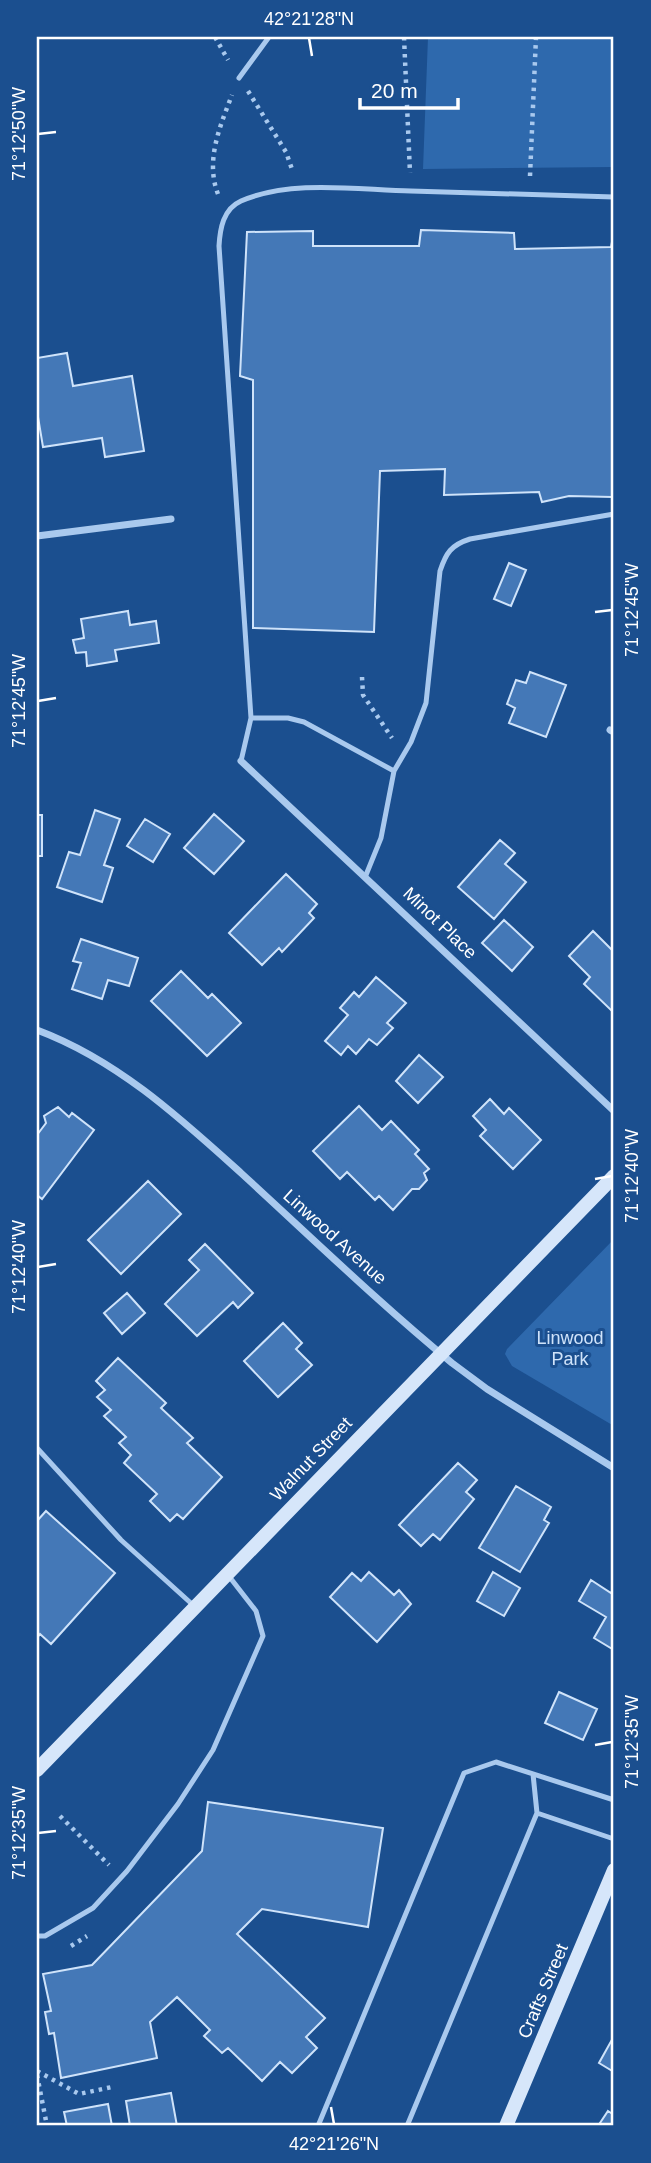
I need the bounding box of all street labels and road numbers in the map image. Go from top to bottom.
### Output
street label: Minot Place [399,883,481,963]
street label: Linwood Avenue [279,1185,391,1289]
street label: Walnut Street [266,1413,356,1505]
street label: Crafts Street [514,1941,572,2041]

